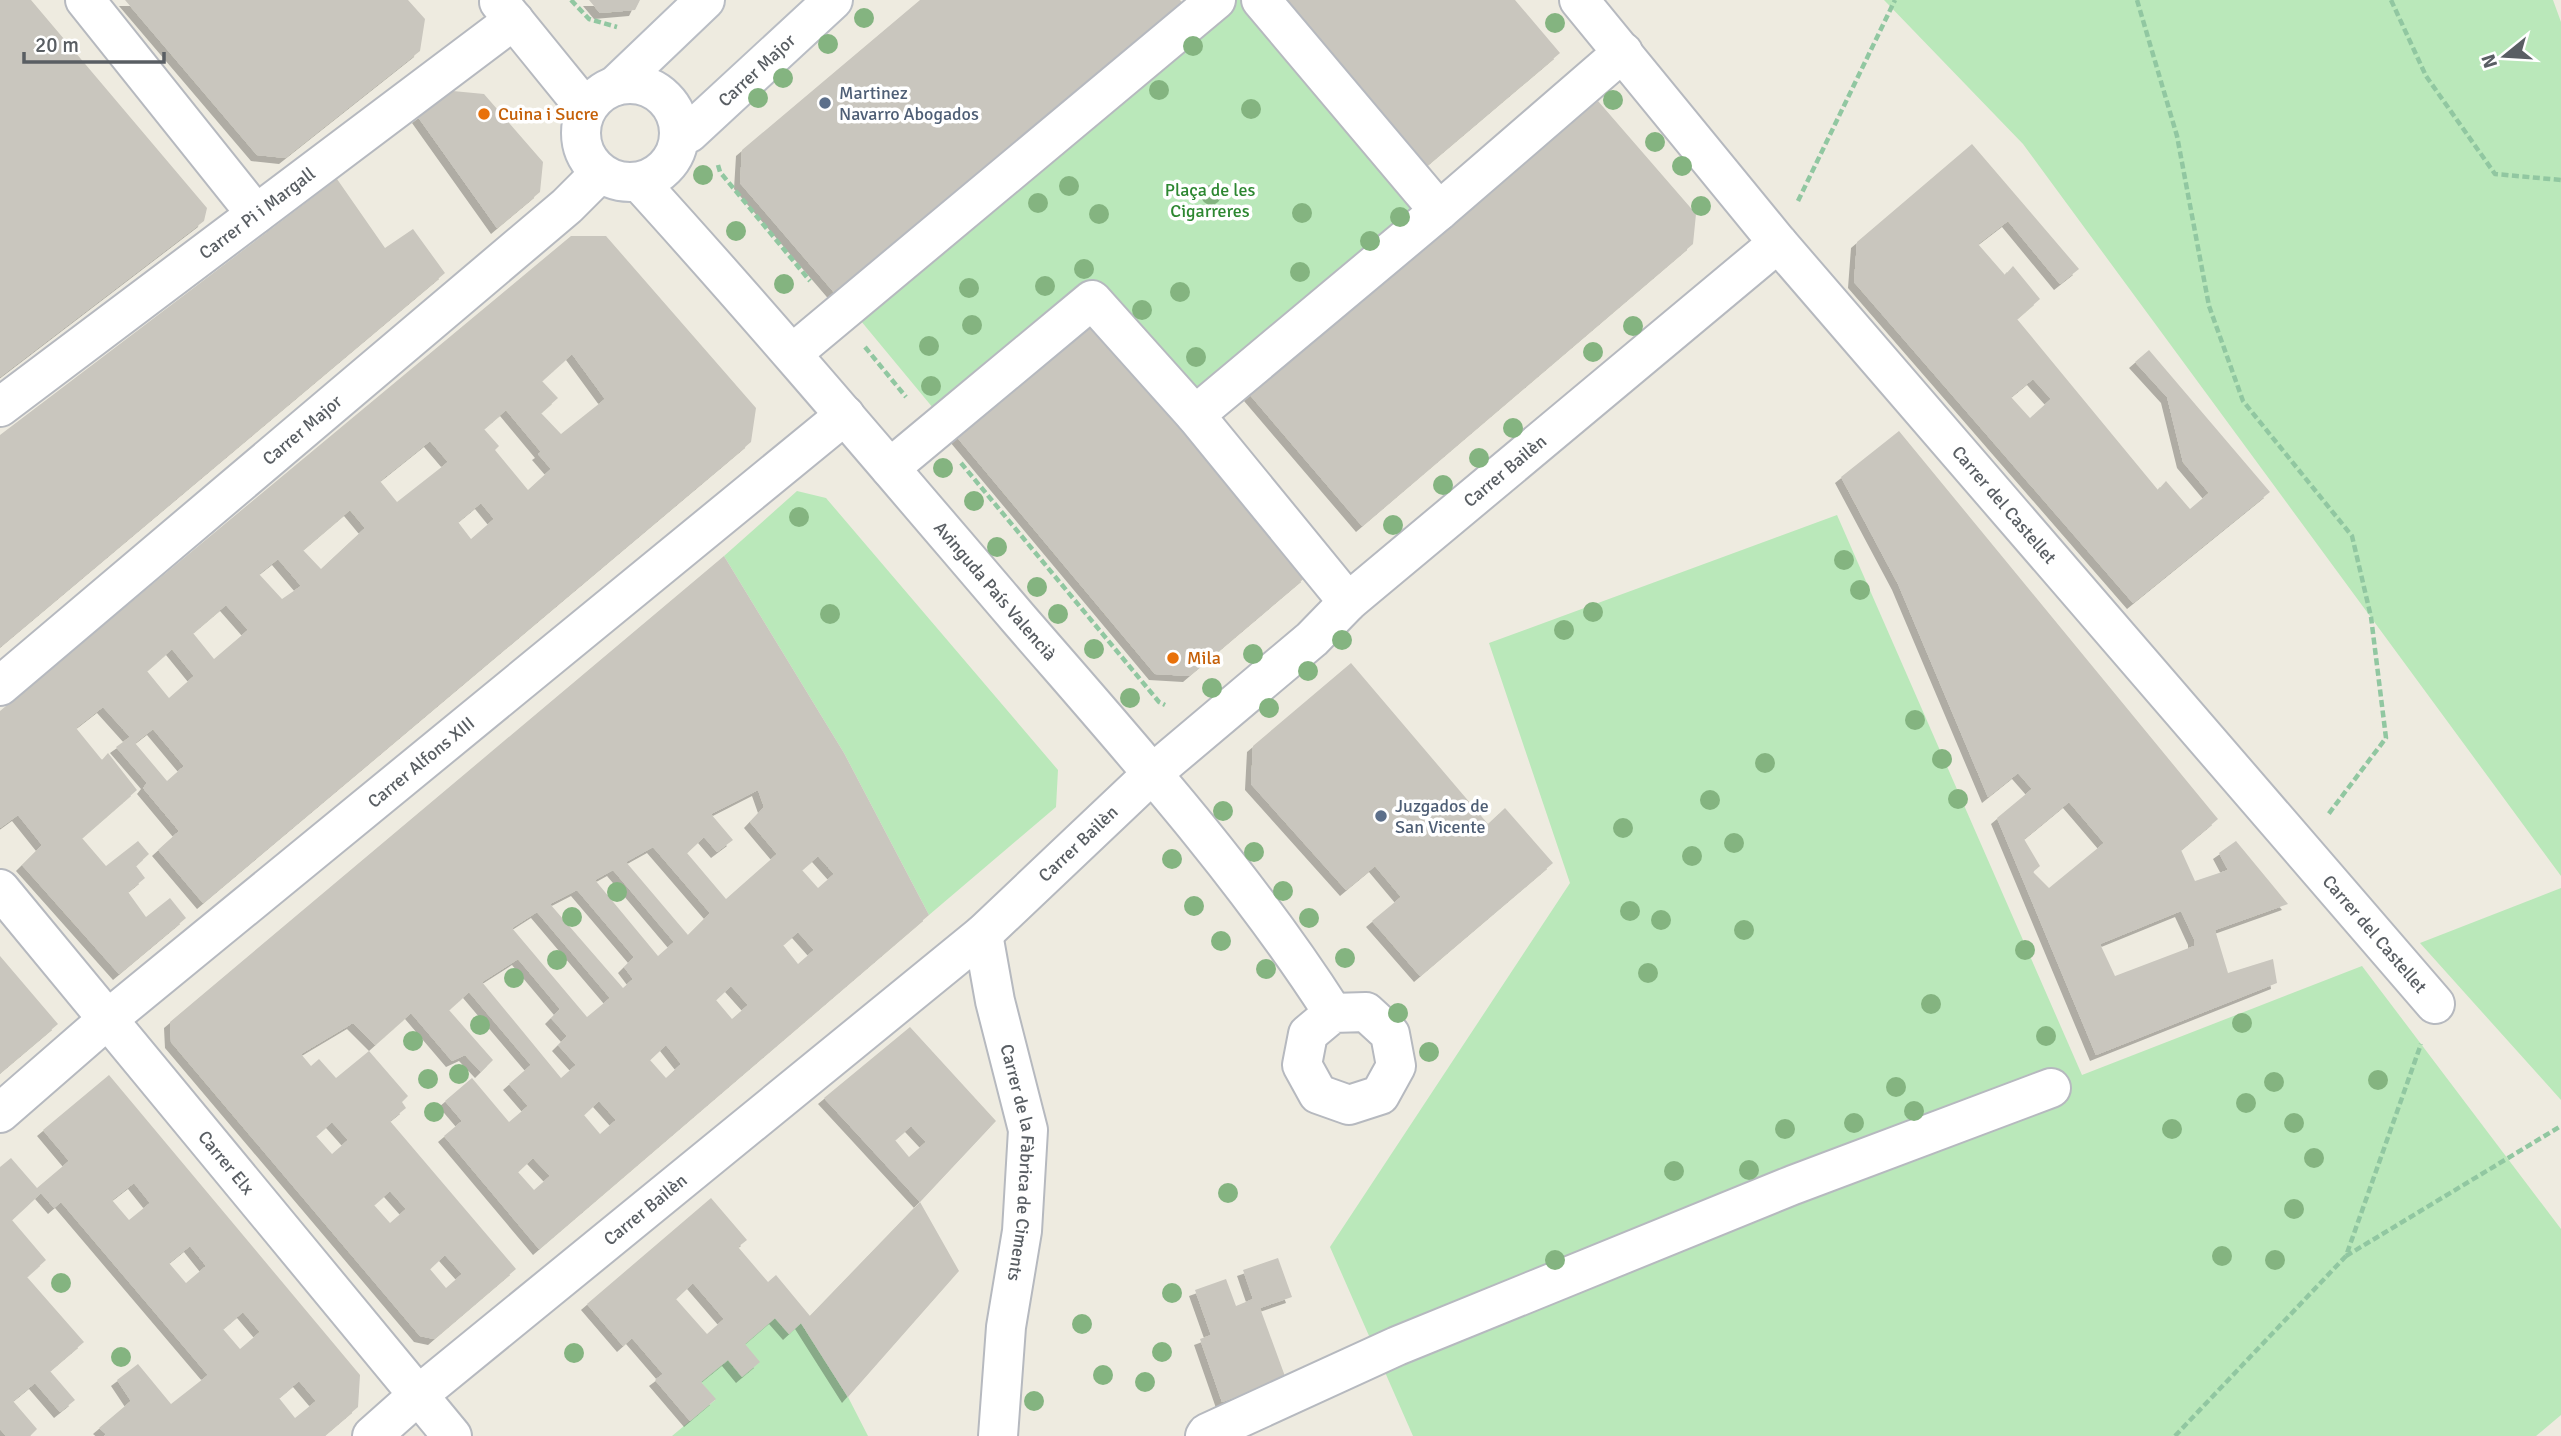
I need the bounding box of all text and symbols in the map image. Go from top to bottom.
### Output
scale bar [24,21,164,65]
north arrow [2470,21,2540,91]
street label: Carrer Major [714,29,800,111]
text: 20 m [35,32,79,58]
text: N [2476,51,2503,71]
place label: Martinez Navarro Abogados [839,82,979,125]
marker: Martinez Navarro Abogados [817,95,833,111]
place label: Cuina i Sucre [498,103,599,125]
marker: Cuina i Sucre [476,106,492,122]
street label: Carrer Pi i Margall [195,163,320,264]
park label: Plaça de les Cigarreres [1165,179,1255,222]
street label: Carrer Major [258,390,347,470]
street label: Carrer Bailèn [1459,430,1551,512]
street label: Carrer del Castellet [1947,441,2061,568]
street label: Avinguda País Valencià [929,517,1061,665]
place label: Mila [1187,647,1221,669]
marker: Mila [1165,650,1181,666]
street label: Carrer Alfons XIII [363,712,479,813]
place label: Juzgados de San Vicente [1395,795,1489,838]
street label: Carrer Bailèn [1034,801,1123,887]
marker: Juzgados de San Vicente [1373,808,1389,824]
street label: Carrer del Castellet [2318,871,2432,997]
street label: Carrer de la Fàbrica de Ciments [995,1042,1039,1283]
street label: Carrer Elx [193,1126,259,1200]
street label: Carrer Bailèn [599,1169,692,1250]

